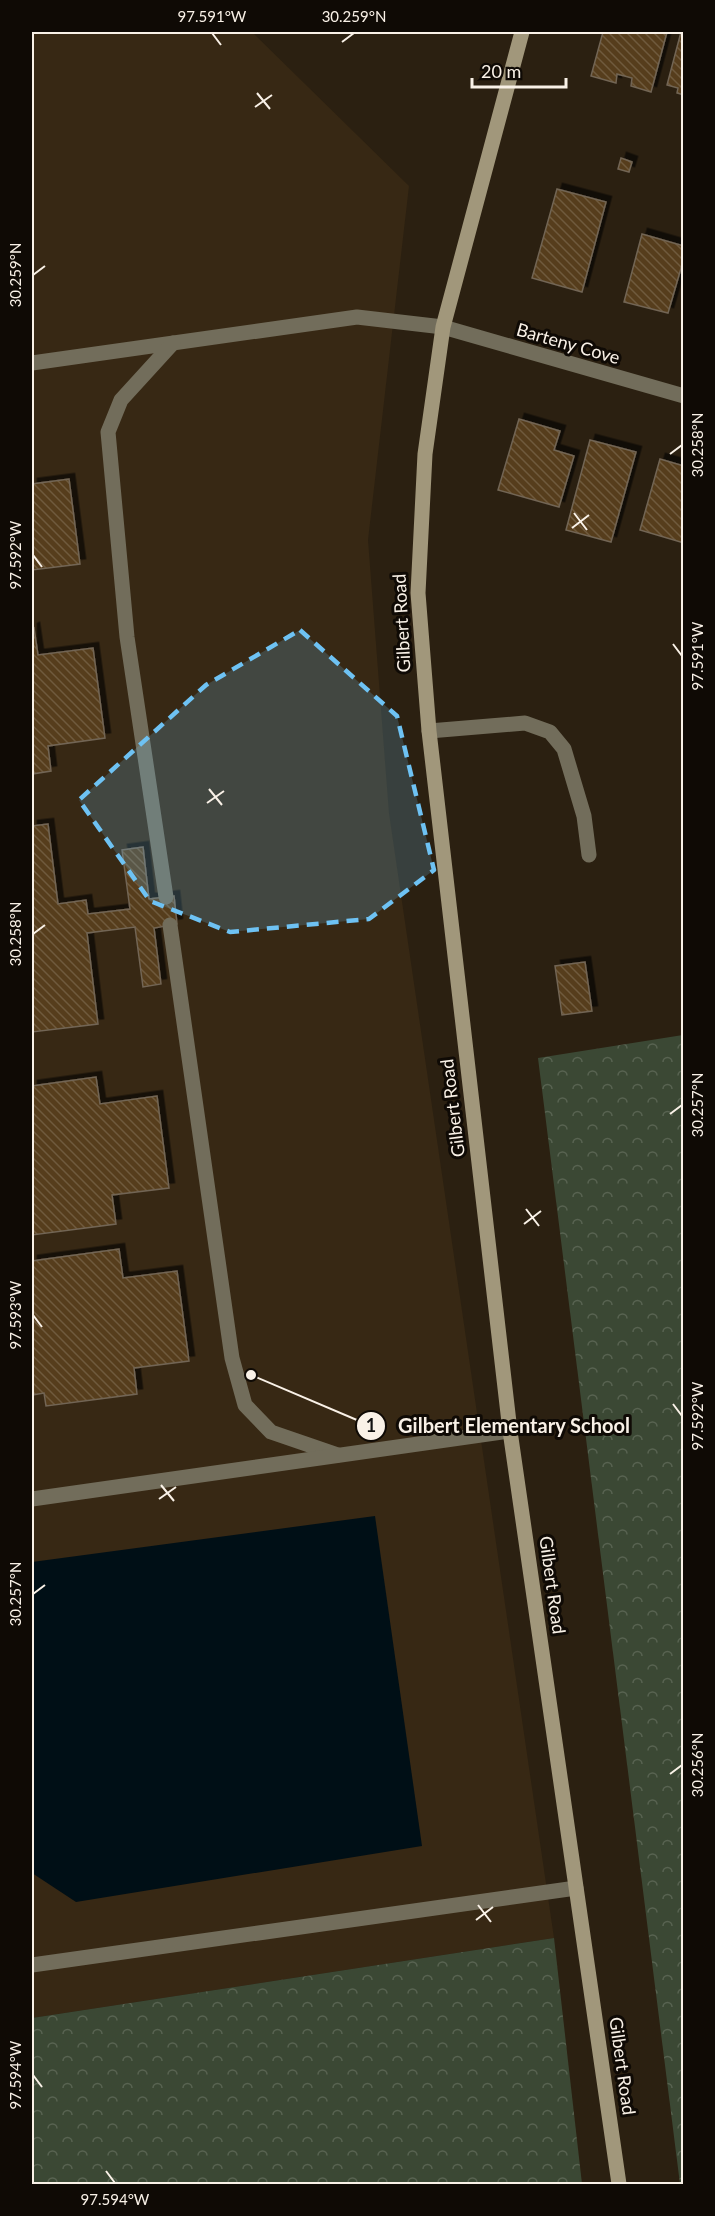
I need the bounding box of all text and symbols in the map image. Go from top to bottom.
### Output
text: 97.591°W [178,7,247,25]
text: 30.259°N [322,7,386,25]
scale bar [472,51,566,89]
text: 20 m [481,60,521,82]
text: 30.259°N [6,243,24,307]
street label: Barteny Cove [514,318,623,368]
text: 30.258°N [688,413,706,477]
text: 97.592°W [6,520,24,589]
street label: Gilbert Road [387,573,415,673]
text: 97.591°W [688,621,706,690]
text: 30.258°N [6,902,24,966]
street label: Gilbert Road [435,1058,469,1158]
text: 30.257°N [688,1073,706,1137]
text: 97.593°W [6,1280,24,1349]
text: 97.592°W [688,1381,706,1450]
callout: Gilbert Elementary School [356,1407,642,1445]
text: Gilbert Elementary School [398,1413,630,1437]
text: 1 [366,1414,376,1436]
street label: Gilbert Road [535,1534,571,1635]
text: 30.257°N [6,1562,24,1626]
text: 30.256°N [688,1733,706,1797]
street label: Gilbert Road [605,2015,641,2116]
text: 97.594°W [6,2040,24,2109]
text: 97.594°W [81,2190,150,2208]

